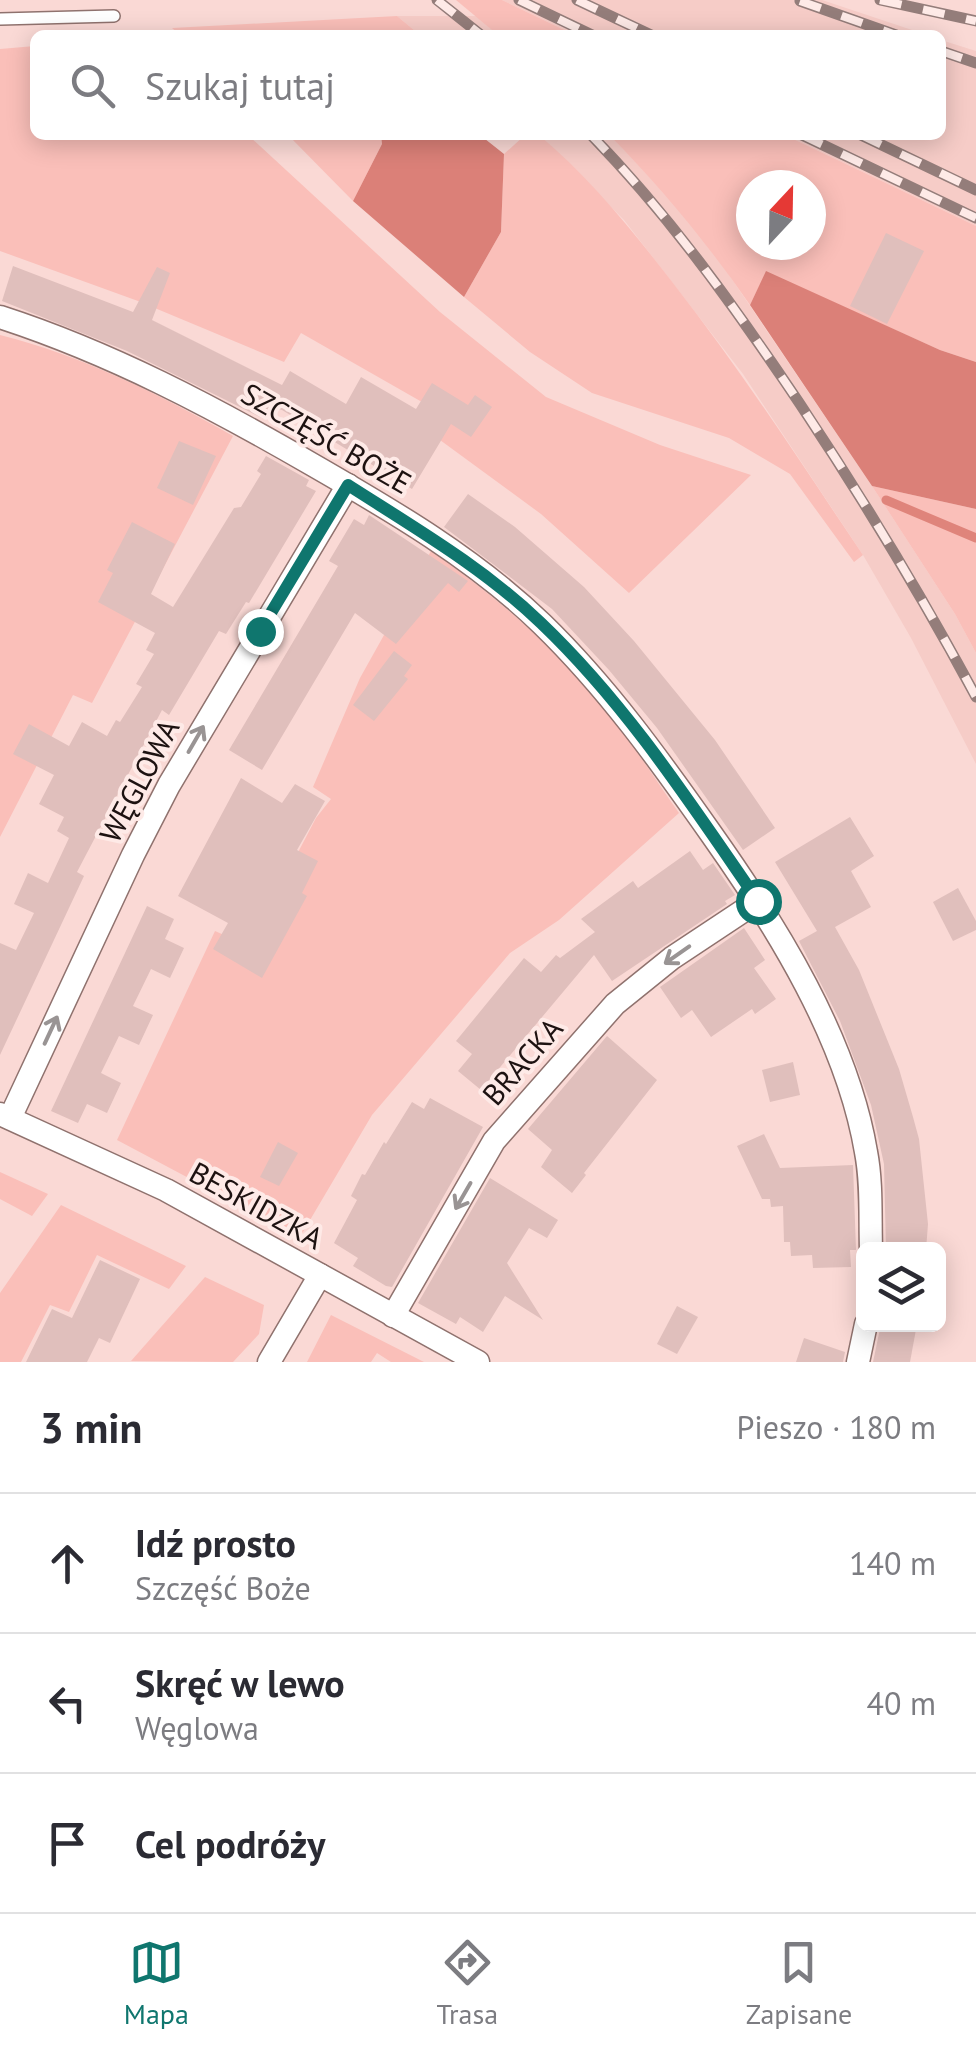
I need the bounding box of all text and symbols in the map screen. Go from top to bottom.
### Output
search box [30,30,946,140]
icon: search [65,58,120,113]
text: Szukaj tutaj [145,61,335,110]
north arrow [736,170,826,260]
street label: SZCZĘŚĆ BOŻE [235,373,419,502]
route end [238,609,284,655]
street label: WĘGLOWA [90,711,188,849]
one-way arrow [186,725,206,754]
route start [736,879,782,925]
one-way arrow [664,944,691,965]
street label: BRACKA [473,1009,571,1113]
one-way arrow [43,1016,62,1046]
street label: BESKIDZKA [183,1152,331,1258]
one-way arrow [452,1181,472,1210]
map controls [856,1242,946,1332]
button: layers [856,1242,946,1332]
text: 3 min [40,1400,142,1455]
text: Pieszo · 180 m [736,1406,936,1448]
text: Idź prosto [135,1518,296,1567]
icon: ahead [40,1536,95,1591]
text: 140 m [849,1542,936,1584]
text: Szczęść Boże [135,1567,311,1609]
text: Skręć w lewo [135,1658,345,1707]
icon: left [40,1676,95,1731]
text: 40 m [867,1682,936,1724]
text: Węglowa [135,1707,259,1749]
icon: arrive [40,1816,95,1871]
text: Cel podróży [135,1819,325,1868]
tab: Mapa [124,1935,189,2032]
tab: Trasa [436,1935,498,2032]
tab: Zapisane [746,1935,852,2032]

